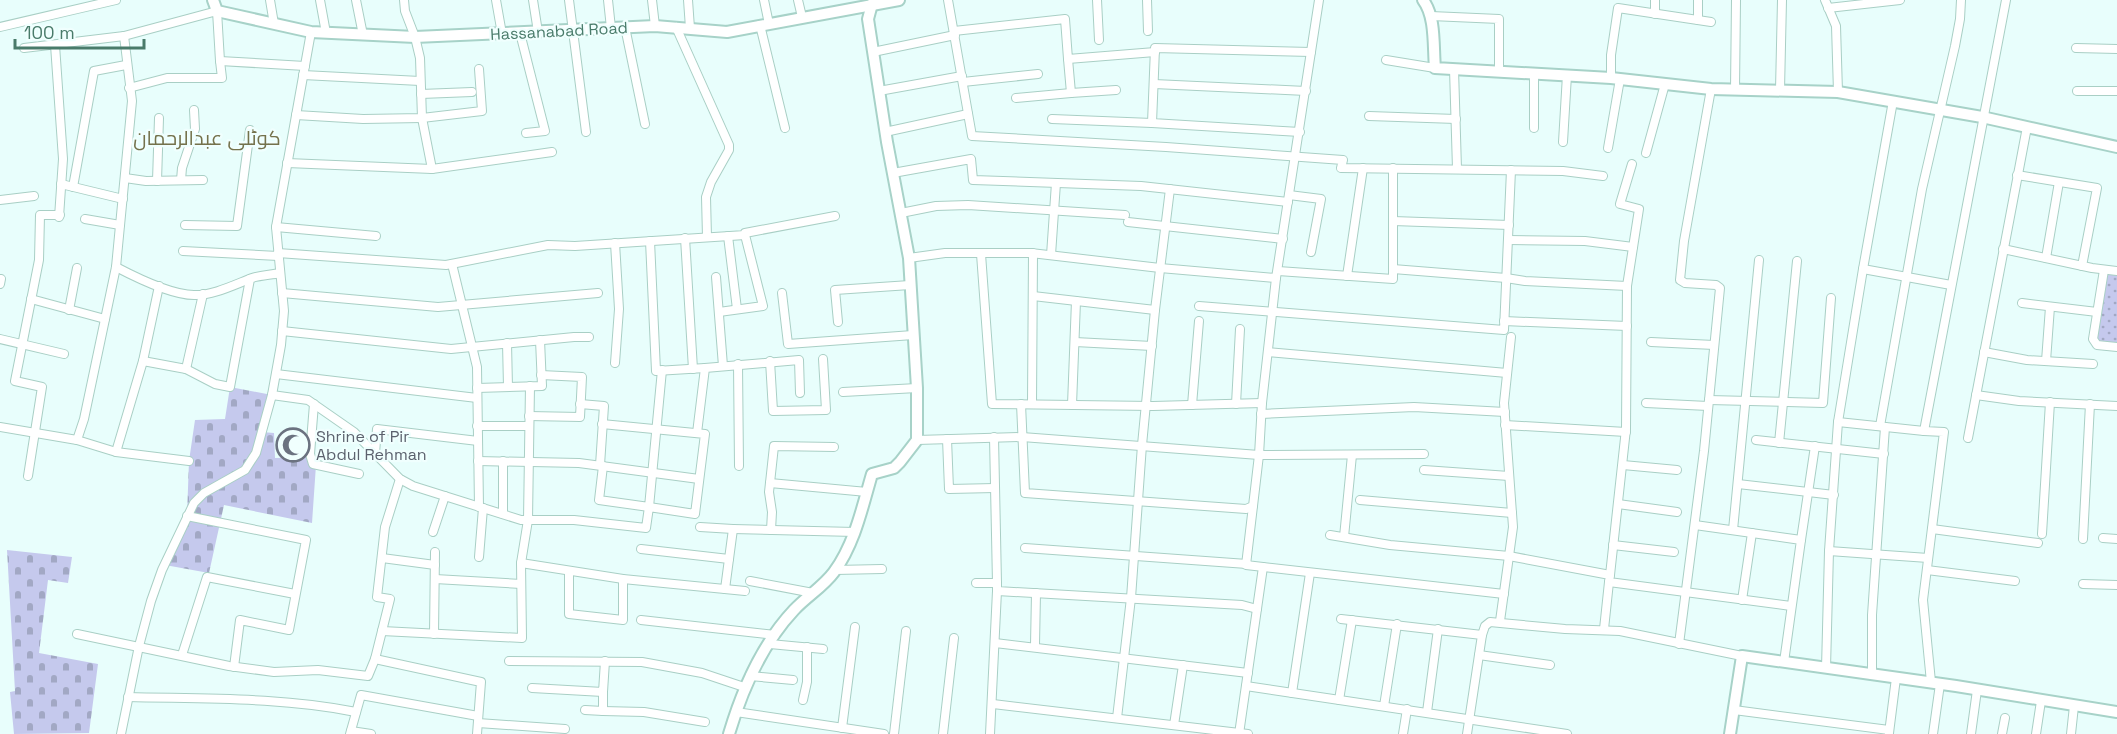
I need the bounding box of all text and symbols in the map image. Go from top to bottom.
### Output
scale bar [15,12,144,50]
street label: Hassanabad Road [490,17,628,45]
text: 100 m [24,21,75,44]
district label: کوٹلی عبدالرحمان [133,125,281,151]
place label: Shrine of Pir Abdul Rehman [316,426,427,465]
mosque icon: Shrine of Pir Abdul Rehman [275,427,311,463]

